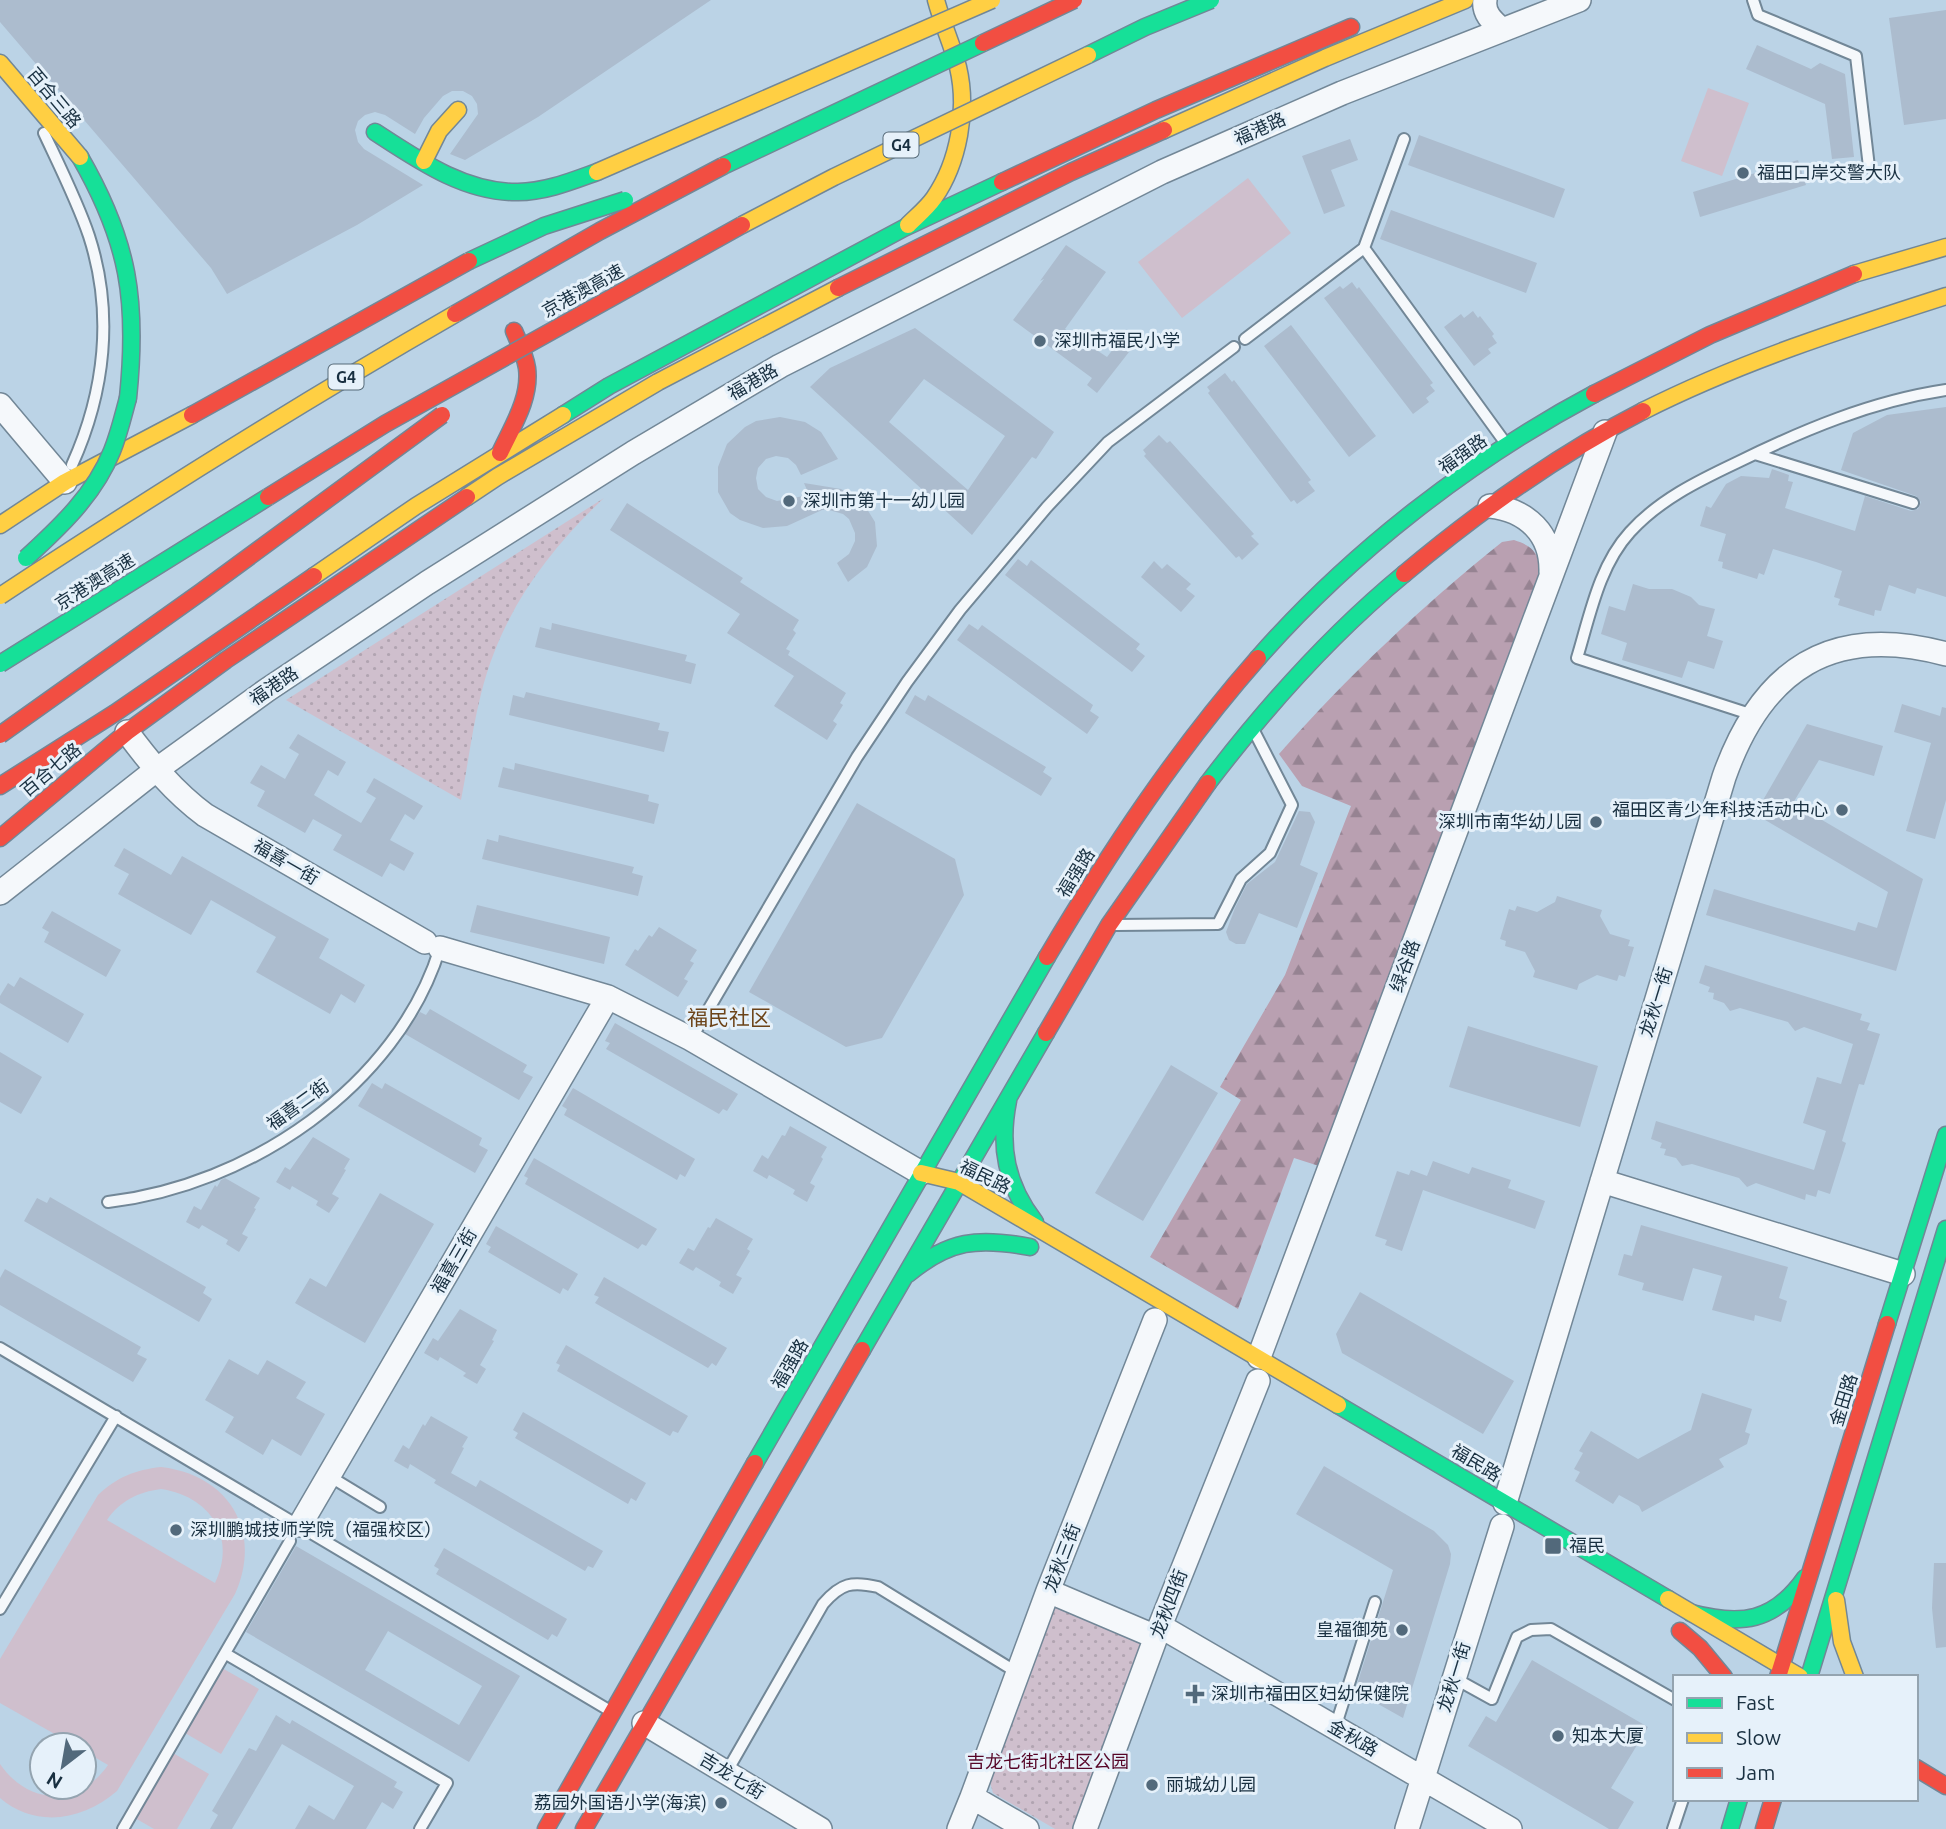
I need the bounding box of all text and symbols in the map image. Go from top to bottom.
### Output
street label: 百合三路 [24,63,86,131]
street label: 福港路 [1231,108,1288,148]
road number: G4 [884,132,918,158]
place label: 福田口岸交警大队 [1757,162,1901,182]
marker: 福田口岸交警大队 [1735,165,1751,181]
street label: 京港澳高速 [538,260,627,321]
place label: 深圳市福民小学 [1054,330,1180,350]
marker: 深圳市福民小学 [1032,333,1048,349]
street label: 福港路 [724,359,781,403]
road number: G4 [328,364,364,390]
street label: 福强路 [1435,430,1490,477]
place label: 深圳市第十一幼儿园 [803,490,965,510]
marker: 深圳市第十一幼儿园 [781,493,797,509]
street label: 京港澳高速 [51,549,138,613]
street label: 福港路 [245,662,301,709]
street label: 百合七路 [16,738,84,800]
place label: 福田区青少年科技活动中心 [1612,799,1828,819]
marker: 福田区青少年科技活动中心 [1834,802,1850,818]
place label: 深圳市南华幼儿园 [1438,811,1582,831]
marker: 深圳市南华幼儿园 [1588,814,1604,830]
street label: 福喜一街 [250,834,323,888]
street label: 福强路 [1052,844,1098,901]
street label: 绿谷路 [1385,937,1423,994]
street label: 龙秋一街 [1635,964,1675,1039]
district label: 福民社区 [687,1005,771,1029]
street label: 福喜二街 [262,1075,332,1133]
street label: 福民路 [957,1155,1014,1197]
street label: 福喜三街 [426,1224,480,1297]
street label: 福强路 [767,1335,811,1392]
street label: 金田路 [1826,1371,1861,1428]
street label: 福民路 [1448,1440,1505,1485]
place label: 深圳鹏城技师学院（福强校区） [190,1519,442,1539]
street label: 龙秋三街 [1039,1520,1083,1595]
marker: 深圳鹏城技师学院（福强校区） [168,1522,184,1538]
place label: 福民 [1569,1535,1605,1555]
marker: 福民 [1543,1536,1563,1556]
street label: 龙秋四街 [1146,1566,1190,1641]
place label: 皇福御苑 [1316,1619,1388,1639]
marker: 皇福御苑 [1394,1622,1410,1638]
street label: 龙秋一街 [1433,1639,1473,1714]
legend [1673,1675,1918,1801]
place label: 深圳市福田区妇幼保健院 [1211,1683,1409,1703]
marker: 深圳市福田区妇幼保健院 [1185,1684,1205,1704]
text: Fast [1736,1690,1774,1714]
street label: 金秋路 [1325,1715,1382,1759]
place label: 知本大厦 [1572,1725,1644,1745]
text: Slow [1736,1725,1781,1749]
marker: 知本大厦 [1550,1728,1566,1744]
north arrow [28,1731,98,1801]
street label: 吉龙七街 [697,1748,769,1802]
park label: 吉龙七街北社区公园 [967,1751,1129,1771]
text: Jam [1736,1760,1775,1784]
text: N [42,1767,66,1794]
place label: 丽城幼儿园 [1166,1774,1256,1794]
marker: 丽城幼儿园 [1144,1777,1160,1793]
place label: 荔园外国语小学(海滨) [534,1792,707,1813]
marker: 荔园外国语小学(海滨) [713,1795,729,1811]

